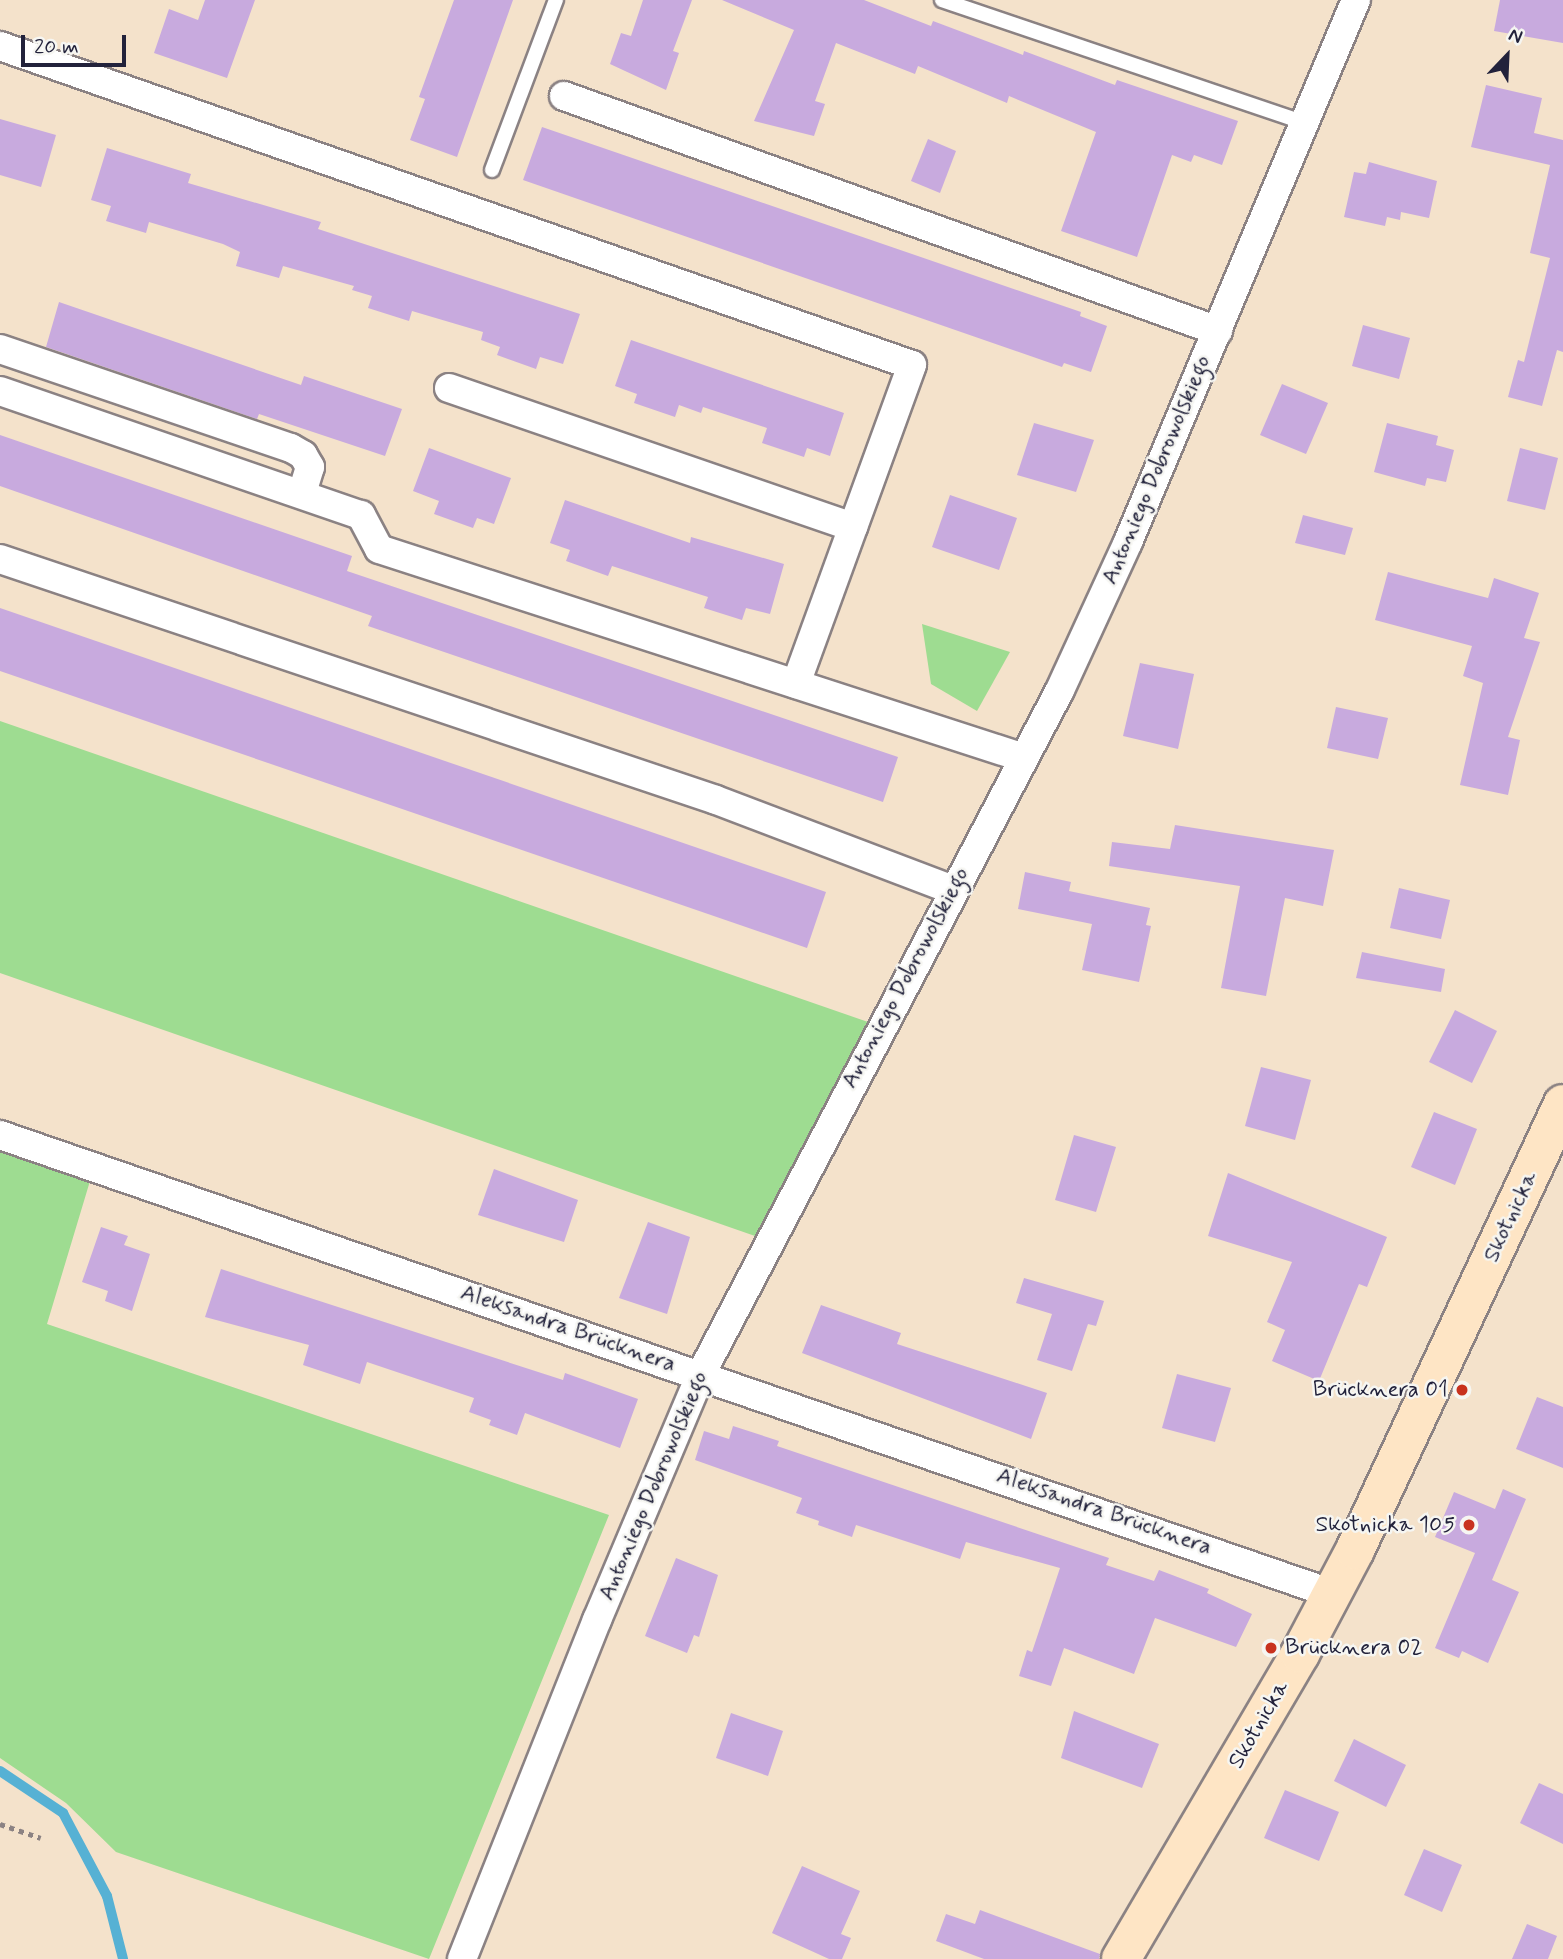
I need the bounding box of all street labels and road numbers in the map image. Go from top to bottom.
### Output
street label: Antoniego Dobrowolskiego [1096,350,1218,590]
street label: Antoniego Dobrowolskiego [835,861,977,1095]
street label: Skotnicka [1478,1167,1544,1267]
street label: Aleksandra Brücknera [457,1279,679,1379]
street label: Antoniego Dobrowolskiego [593,1366,715,1606]
street label: Aleksandra Brücknera [993,1462,1215,1562]
street label: Skotnicka [1223,1676,1295,1774]

